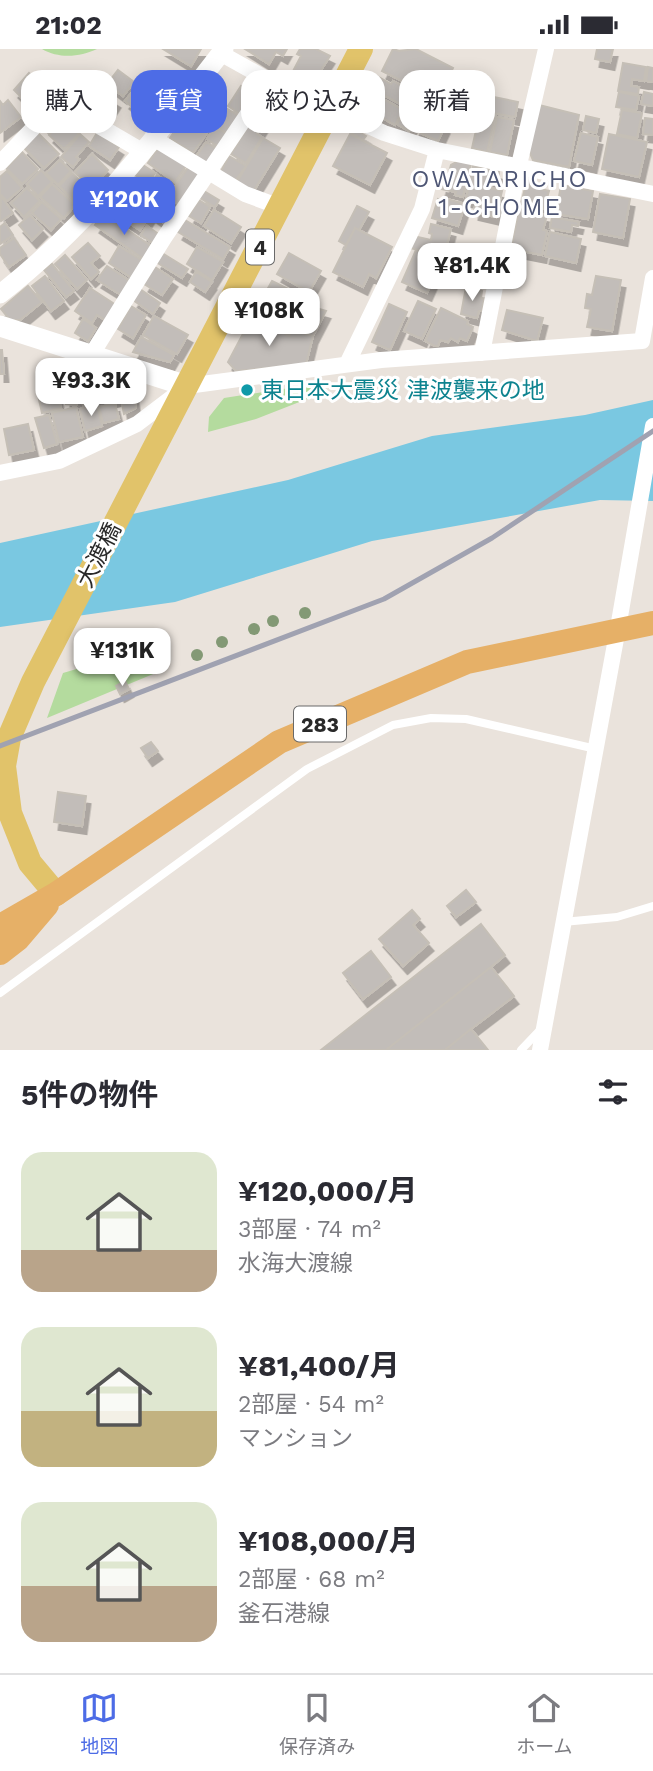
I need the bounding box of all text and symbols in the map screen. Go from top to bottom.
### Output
text: 21:02 [35,10,102,40]
chip: 購入 [21,70,117,133]
chip: 賃貸 [131,70,227,133]
chip: 絞り込み [241,70,385,133]
chip: 新着 [399,70,495,133]
district label: OWATARICHO 1-CHOME [412,165,588,221]
pin: ¥120K [75,177,173,237]
text: ¥120K [89,186,159,213]
road number: 4 [246,229,274,265]
pin: ¥81.4K [415,243,529,303]
text: ¥81.4K [433,252,511,279]
pin: ¥108K [220,289,318,348]
text: ¥108K [234,297,304,324]
pin: ¥93.3K [34,359,148,418]
text: ¥93.3K [51,367,131,394]
place label: 東日本大震災 津波襲来の地 [261,377,545,404]
marker: 東日本大震災 津波襲来の地 [239,382,255,398]
street label: 大渡橋 [71,518,127,592]
pin: ¥131K [73,629,171,688]
text: ¥131K [90,637,154,664]
road number: 283 [294,707,346,741]
icon: filters [594,1073,632,1111]
text: 5件の物件 [21,1077,159,1112]
text: ¥120,000/月 [238,1173,418,1208]
icon: home [77,1180,161,1264]
text: 3部屋 · 74 m² [238,1216,381,1243]
text: 水海大渡線 [238,1250,353,1277]
text: ¥81,400/月 [238,1348,400,1383]
icon: home [77,1355,161,1439]
text: 2部屋 · 54 m² [238,1391,384,1418]
text: マンション [238,1425,353,1452]
text: ¥108,000/月 [238,1523,419,1558]
icon: home [77,1530,161,1614]
text: 2部屋 · 68 m² [238,1566,385,1593]
text: 釜石港線 [238,1600,330,1627]
tab: 地図 [80,1689,118,1758]
tab: 保存済み [279,1689,355,1758]
tab: ホーム [516,1689,573,1758]

